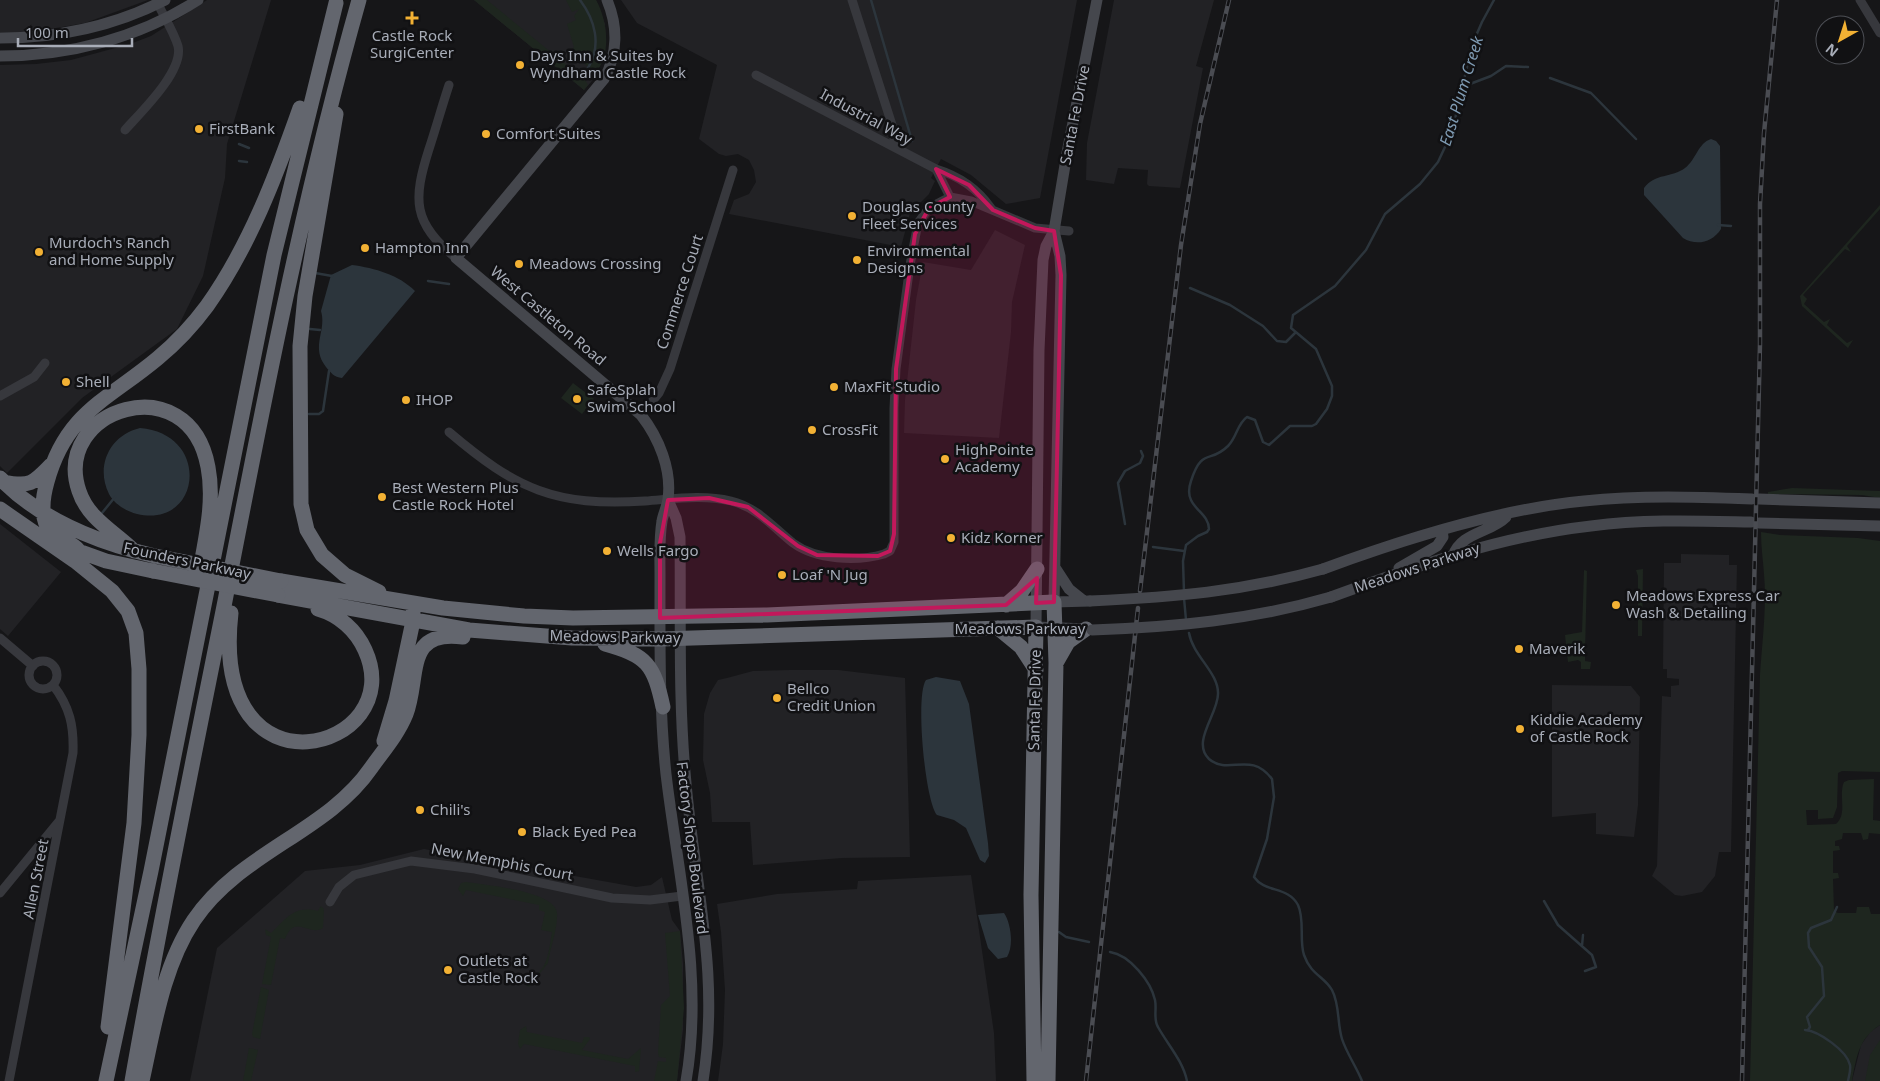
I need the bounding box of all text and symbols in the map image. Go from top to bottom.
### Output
marker: Castle Rock SurgiCenter [405,11,419,25]
scale bar [18,15,131,47]
north arrow [1815,15,1865,65]
text: 100 m [25,22,69,42]
place label: Castle Rock SurgiCenter [370,25,454,62]
water label: East Plum Creek [1434,32,1488,149]
text: N [1821,40,1842,61]
place label: Days Inn & Suites by Wyndham Castle Rock [530,45,686,82]
marker: Days Inn & Suites by Wyndham Castle Rock [514,59,526,71]
street label: Santa Fe Drive [1055,63,1093,166]
street label: Industrial Way [817,83,916,149]
place label: FirstBank [209,118,275,138]
marker: FirstBank [193,123,205,135]
place label: Comfort Suites [496,123,601,143]
marker: Comfort Suites [480,128,492,140]
place label: Douglas County Fleet Services [862,196,974,233]
marker: Douglas County Fleet Services [846,210,858,222]
street label: Commerce Court [651,231,707,352]
place label: Murdoch's Ranch and Home Supply [49,232,174,269]
place label: Hampton Inn [375,237,469,257]
place label: Environmental Designs [867,240,970,277]
marker: Hampton Inn [359,242,371,254]
marker: Murdoch's Ranch and Home Supply [33,246,45,258]
place label: Meadows Crossing [529,253,662,273]
marker: Environmental Designs [851,254,863,266]
marker: Meadows Crossing [513,258,525,270]
street label: West Castleton Road [487,261,611,370]
place label: Shell [76,371,110,391]
marker: Shell [60,376,72,388]
place label: MaxFit Studio [844,376,940,396]
place label: SafeSplah Swim School [587,379,676,416]
marker: MaxFit Studio [828,381,840,393]
place label: IHOP [416,389,453,409]
marker: SafeSplah Swim School [571,393,583,405]
marker: IHOP [400,394,412,406]
place label: CrossFit [822,419,878,439]
marker: CrossFit [806,424,818,436]
place label: HighPointe Academy [955,439,1034,476]
marker: HighPointe Academy [939,453,951,465]
place label: Best Western Plus Castle Rock Hotel [392,477,519,514]
marker: Best Western Plus Castle Rock Hotel [376,491,388,503]
place label: Kidz Korner [961,527,1043,547]
marker: Kidz Korner [945,532,957,544]
street label: Founders Parkway [122,537,253,583]
street label: Meadows Parkway [1351,537,1482,597]
place label: Wells Fargo [617,540,698,560]
marker: Wells Fargo [601,545,613,557]
place label: Loaf 'N Jug [792,564,868,584]
marker: Loaf 'N Jug [776,569,788,581]
place label: Meadows Express Car Wash & Detailing [1626,585,1780,622]
marker: Meadows Express Car Wash & Detailing [1610,599,1622,611]
street label: Meadows Parkway [955,618,1086,638]
street label: Meadows Parkway [549,625,681,647]
place label: Maverik [1529,638,1585,658]
marker: Maverik [1513,643,1525,655]
street label: Santa Fe Drive [1023,649,1045,751]
place label: Bellco Credit Union [787,678,876,715]
marker: Bellco Credit Union [771,692,783,704]
place label: Kiddie Academy of Castle Rock [1530,709,1643,746]
marker: Kiddie Academy of Castle Rock [1514,723,1526,735]
street label: Factory Shops Boulevard [672,760,714,935]
place label: Chili's [430,799,470,819]
marker: Chili's [414,804,426,816]
place label: Black Eyed Pea [532,821,637,841]
marker: Black Eyed Pea [516,826,528,838]
street label: Allen Street [17,837,53,920]
street label: New Memphis Court [429,837,575,885]
place label: Outlets at Castle Rock [458,950,538,987]
marker: Outlets at Castle Rock [442,964,454,976]

